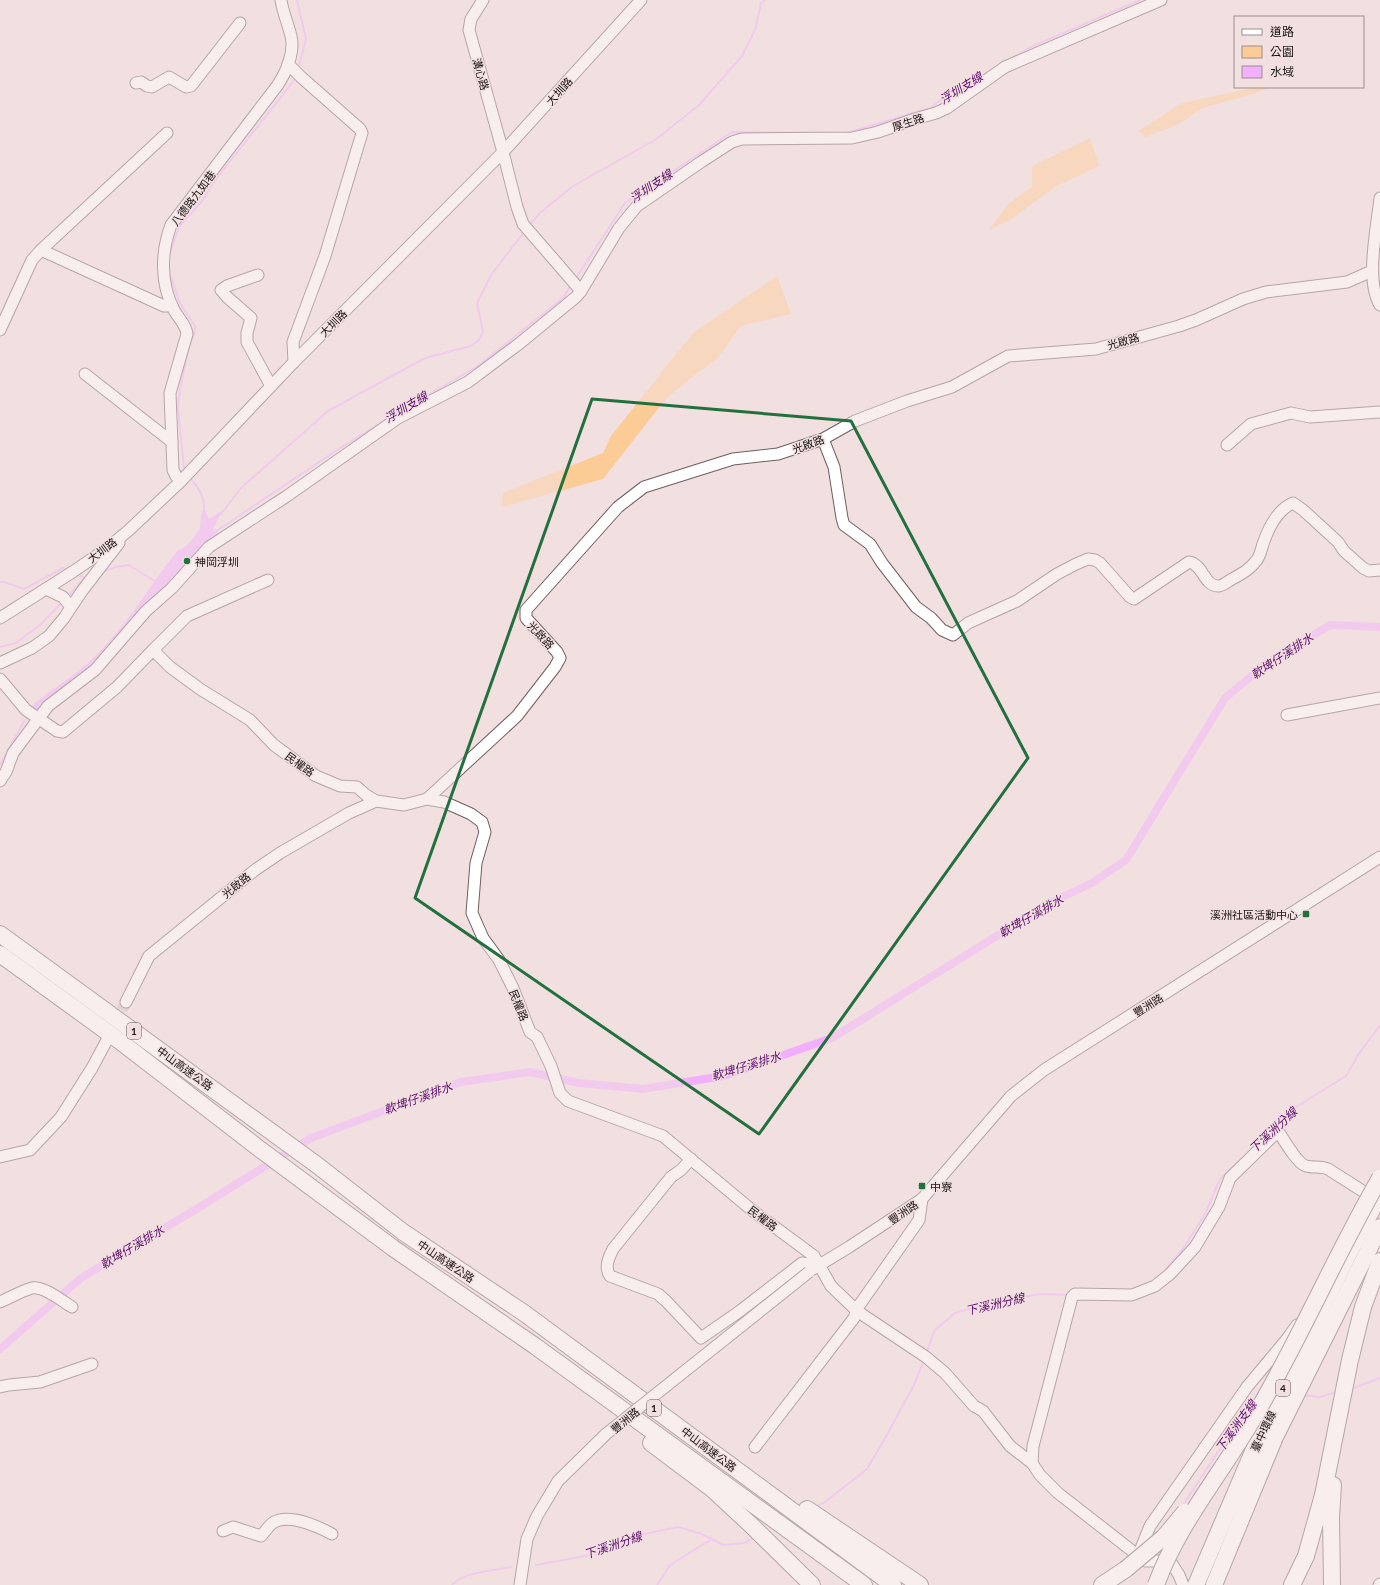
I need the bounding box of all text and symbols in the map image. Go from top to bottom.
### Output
legend [1234,16,1364,88]
text: 道路 [1270,24,1294,39]
text: 公園 [1270,44,1294,59]
street label: 溝心路 [470,56,492,92]
text: 水域 [1270,64,1294,79]
water label: 浮圳支線 [937,68,987,107]
street label: 大圳路 [543,74,575,108]
street label: 厚生路 [890,111,926,133]
water label: 浮圳支線 [627,165,677,206]
street label: 八德路九如巷 [168,168,218,228]
street label: 大圳路 [317,307,349,339]
street label: 光啟路 [1105,330,1141,352]
water label: 浮圳支線 [382,387,432,426]
street label: 光啟路 [790,432,826,456]
street label: 大圳路 [85,535,119,565]
place label: 神岡浮圳 [195,555,239,568]
marker: 神岡浮圳 [182,556,192,566]
street label: 光啟路 [525,618,557,652]
water label: 軟埤仔溪排水 [1248,629,1317,682]
street label: 民權路 [283,749,317,779]
street label: 光啟路 [219,870,253,900]
water label: 軟埤仔溪排水 [996,891,1067,940]
place label: 溪洲社區活動中心 [1210,908,1298,921]
marker: 溪洲社區活動中心 [1301,909,1311,919]
street label: 民權路 [507,987,531,1023]
street label: 豐洲路 [1131,991,1165,1019]
road number: 1 [127,1023,141,1039]
street label: 中山高速公路 [154,1043,216,1093]
water label: 軟埤仔溪排水 [709,1048,784,1084]
water label: 軟埤仔溪排水 [382,1078,455,1117]
water label: 下溪洲分線 [1246,1103,1302,1156]
place label: 中寮 [930,1180,952,1193]
marker: 中寮 [917,1181,927,1191]
street label: 豐洲路 [886,1197,920,1227]
street label: 民權路 [746,1203,780,1233]
water label: 軟埤仔溪排水 [97,1222,168,1272]
street label: 中山高速公路 [415,1237,477,1285]
water label: 下溪洲分線 [964,1289,1028,1318]
road number: 4 [1276,1380,1290,1396]
water label: 下溪洲支線 [1212,1396,1261,1455]
road number: 1 [647,1400,661,1416]
street label: 豐洲路 [608,1405,642,1435]
street label: 臺中環線 [1248,1408,1278,1454]
street label: 中山高速公路 [679,1424,739,1474]
water label: 下溪洲分線 [582,1527,646,1562]

